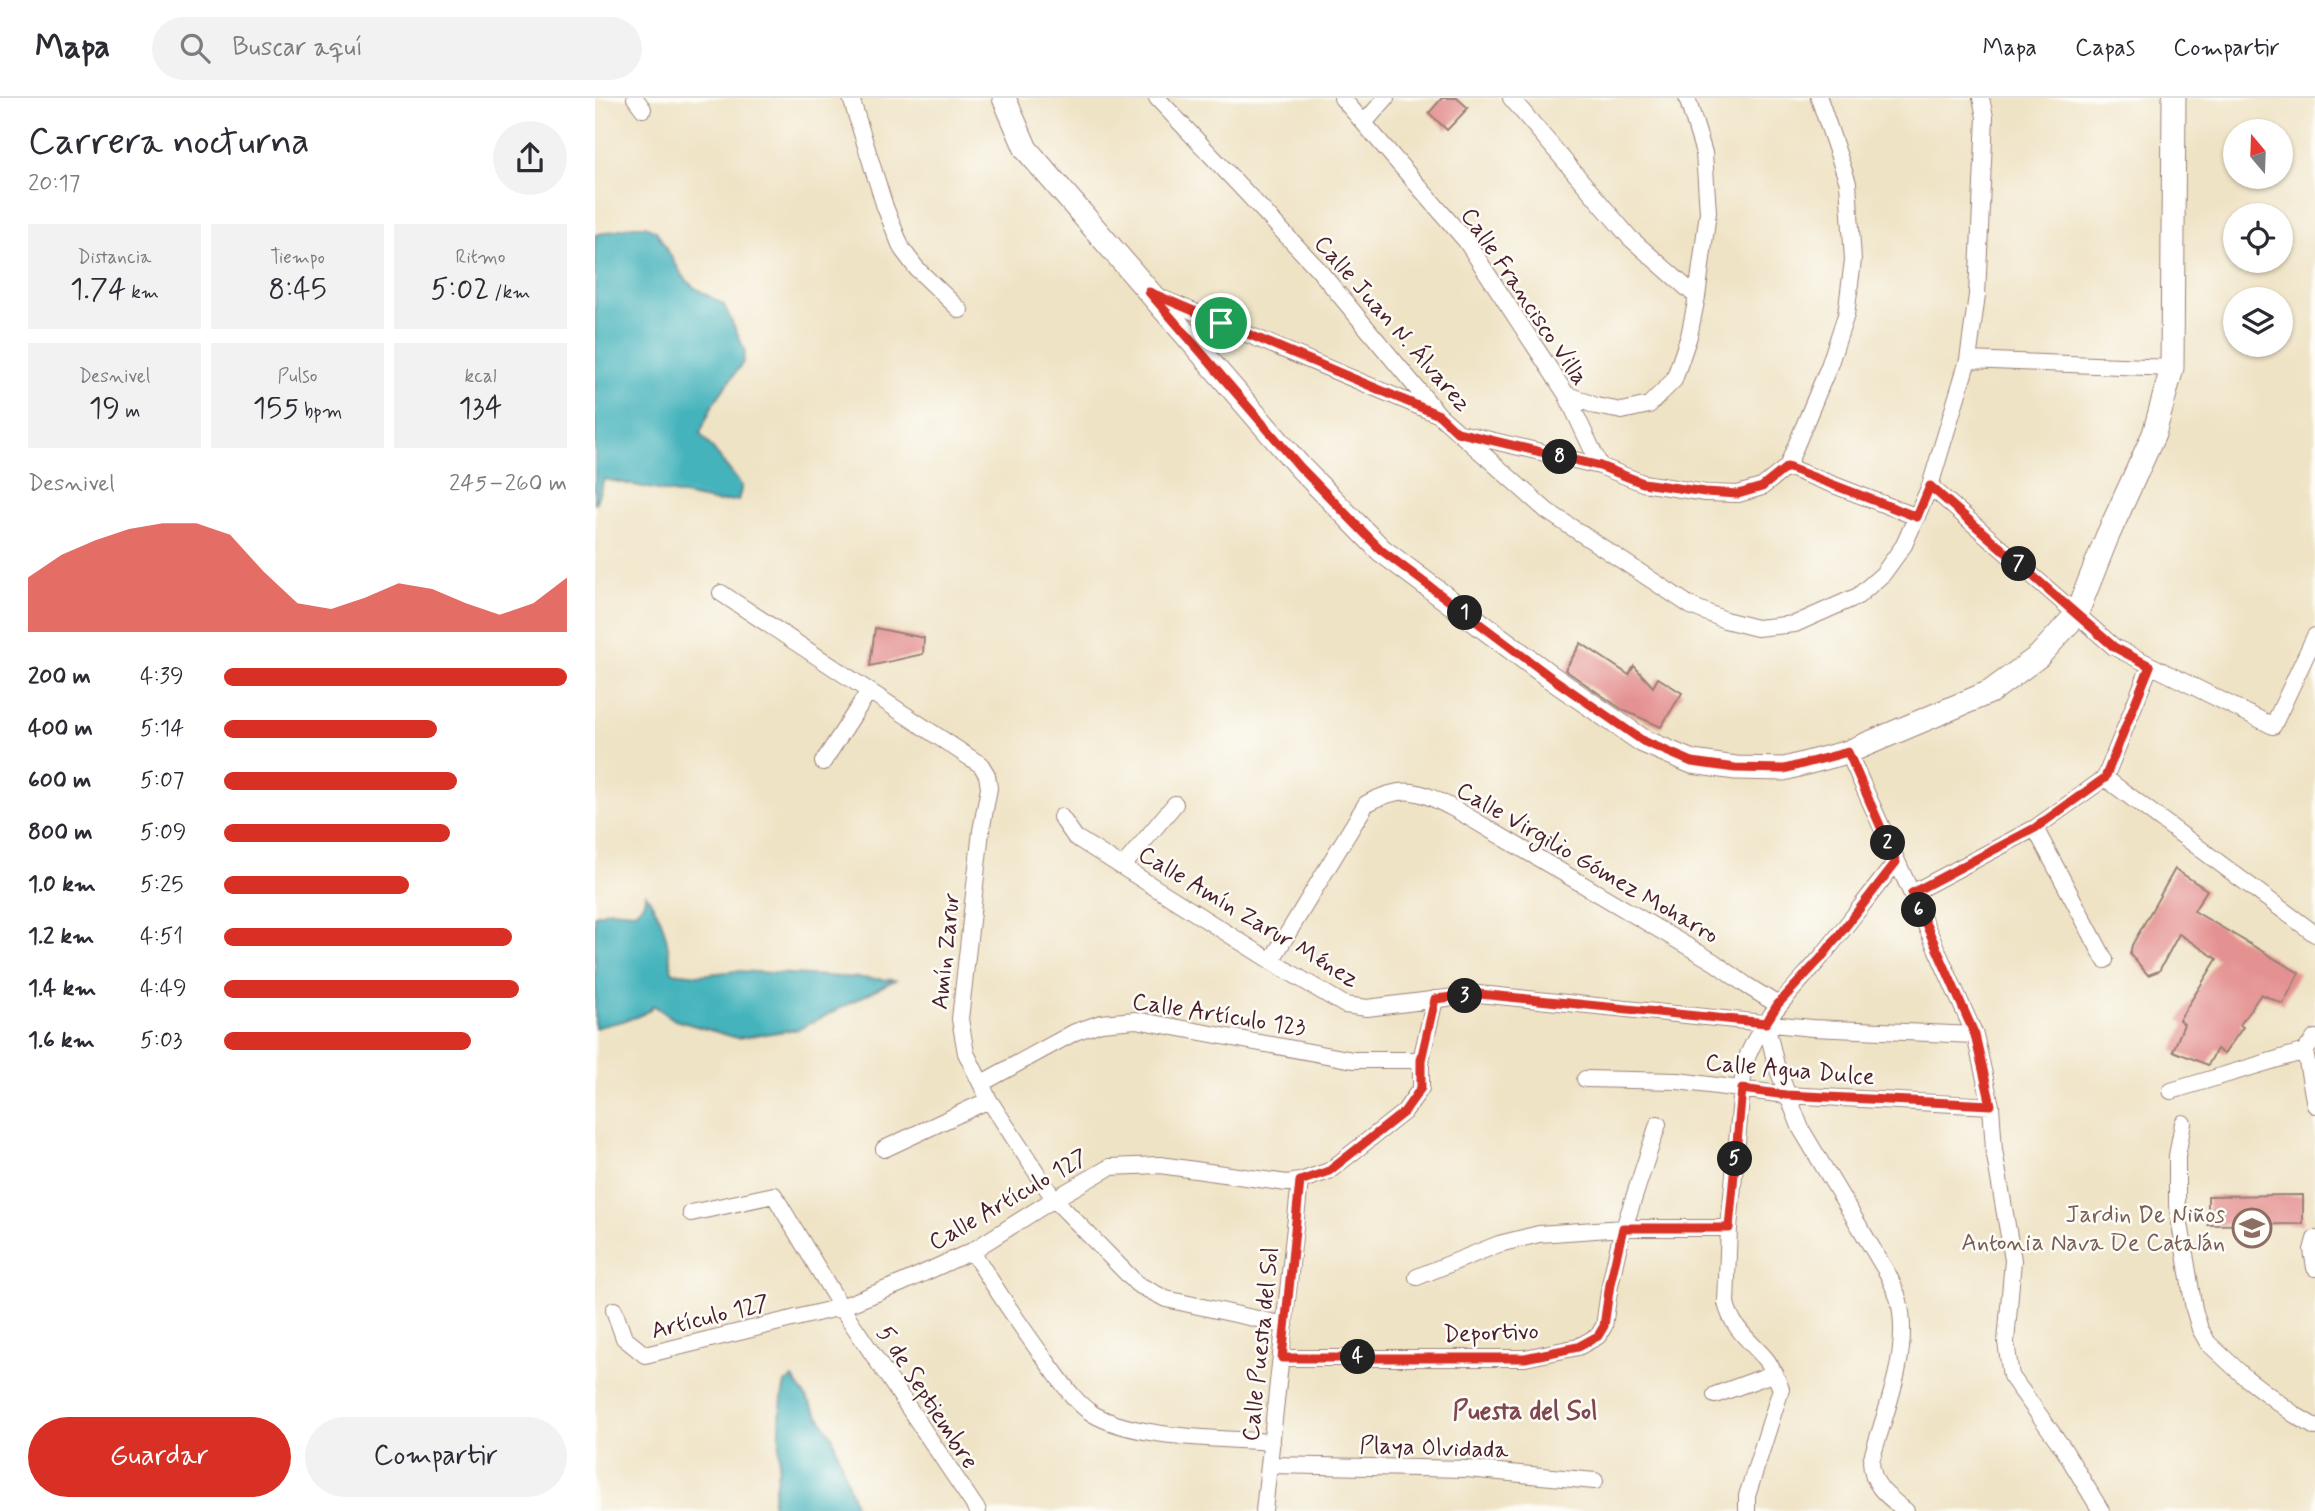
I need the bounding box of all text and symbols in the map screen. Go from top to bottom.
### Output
search box [152,17,642,80]
text: Mapa [35,26,110,70]
icon: search [176,29,214,67]
text: Buscar aquí [232,31,363,65]
text: Mapa [1982,33,2037,64]
text: Capas [2075,33,2135,64]
text: Compartir [2173,33,2280,64]
text: Carrera nocturna [28,118,310,167]
north arrow [2223,119,2293,189]
map controls [2223,119,2293,357]
button: share [493,121,567,195]
text: 20:17 [28,169,80,199]
street label: Calle Francisco Villa [1453,202,1595,392]
button: locate [2223,203,2293,273]
street label: Calle Juan N. Álvarez [1307,228,1478,419]
text: Distancia [77,245,152,270]
text: Tiempo [270,245,325,270]
text: Ritmo [455,245,506,270]
text: 1.74 [70,270,126,309]
text: 8:45 [268,270,327,309]
text: 5:02 [431,270,489,309]
text: km [126,280,159,305]
text: /km [489,280,530,305]
button: layers [2223,287,2293,357]
pin [1191,293,1251,353]
icon: arrive [1202,304,1240,342]
text: Desnivel [79,364,150,389]
text: Pulso [278,364,317,389]
text: kcal [465,364,496,389]
text: 19 [89,389,120,428]
text: 155 [253,389,299,428]
text: 134 [459,389,502,428]
text: m [120,399,140,424]
text: bpm [299,399,342,424]
pin: 8 [1543,440,1577,474]
text: 8 [1554,444,1565,469]
text: Desnivel [28,469,115,499]
text: 245–260 m [449,469,567,499]
pin: 7 [2001,546,2037,582]
text: 7 [2013,551,2024,576]
pin: 1 [1447,596,1483,630]
text: 1 [1460,600,1469,625]
text: 200 m [28,662,91,692]
text: 4:39 [140,662,184,692]
text: 400 m [28,714,93,744]
text: 5:14 [140,714,184,744]
text: 600 m [28,766,91,796]
text: 5:07 [140,766,184,796]
street label: Calle Virgilio Gómez Moharro [1449,775,1724,953]
text: 800 m [28,818,92,848]
text: 5:09 [140,818,187,848]
pin: 2 [1871,826,1905,860]
text: 2 [1883,830,1892,855]
street label: Calle Amín Zarur Ménez [1132,839,1364,995]
text: 1.0 km [28,870,96,900]
text: 5:25 [140,870,183,900]
street label: Amín Zarur [925,891,968,1011]
pin: 6 [1901,892,1937,928]
text: 6 [1914,897,1923,922]
text: 1.2 km [28,922,94,952]
text: 4:51 [140,922,183,952]
text: 1.4 km [28,974,96,1004]
text: 4:49 [140,974,187,1004]
pin: 3 [1447,978,1483,1014]
text: 3 [1460,983,1469,1008]
street label: Calle Artículo 123 [1130,986,1308,1045]
text: 1.6 km [28,1026,95,1056]
text: 5:03 [140,1026,183,1056]
street label: Calle Agua Dulce [1704,1048,1876,1093]
street label: Calle Artículo 127 [924,1142,1094,1258]
pin: 5 [1717,1142,1753,1176]
text: 5 [1729,1146,1740,1171]
place label: Jardin De Niños Antonia Nava De Catalán [1961,1200,2225,1259]
school or university icon: Jardin De Niños Antonia Nava De Catalán [2231,1207,2273,1249]
street label: Calle Puesta del Sol [1236,1245,1287,1443]
street label: Artículo 127 [648,1288,773,1347]
street label: Deportivo [1443,1316,1539,1351]
street label: 5 de Septiembre [869,1320,985,1476]
pin: 4 [1341,1340,1375,1374]
text: 4 [1352,1344,1363,1369]
district label: Puesta del Sol [1453,1395,1597,1429]
button: Guardar [28,1417,291,1497]
button: Compartir [305,1417,567,1497]
street label: Playa Olvidada [1359,1430,1510,1467]

